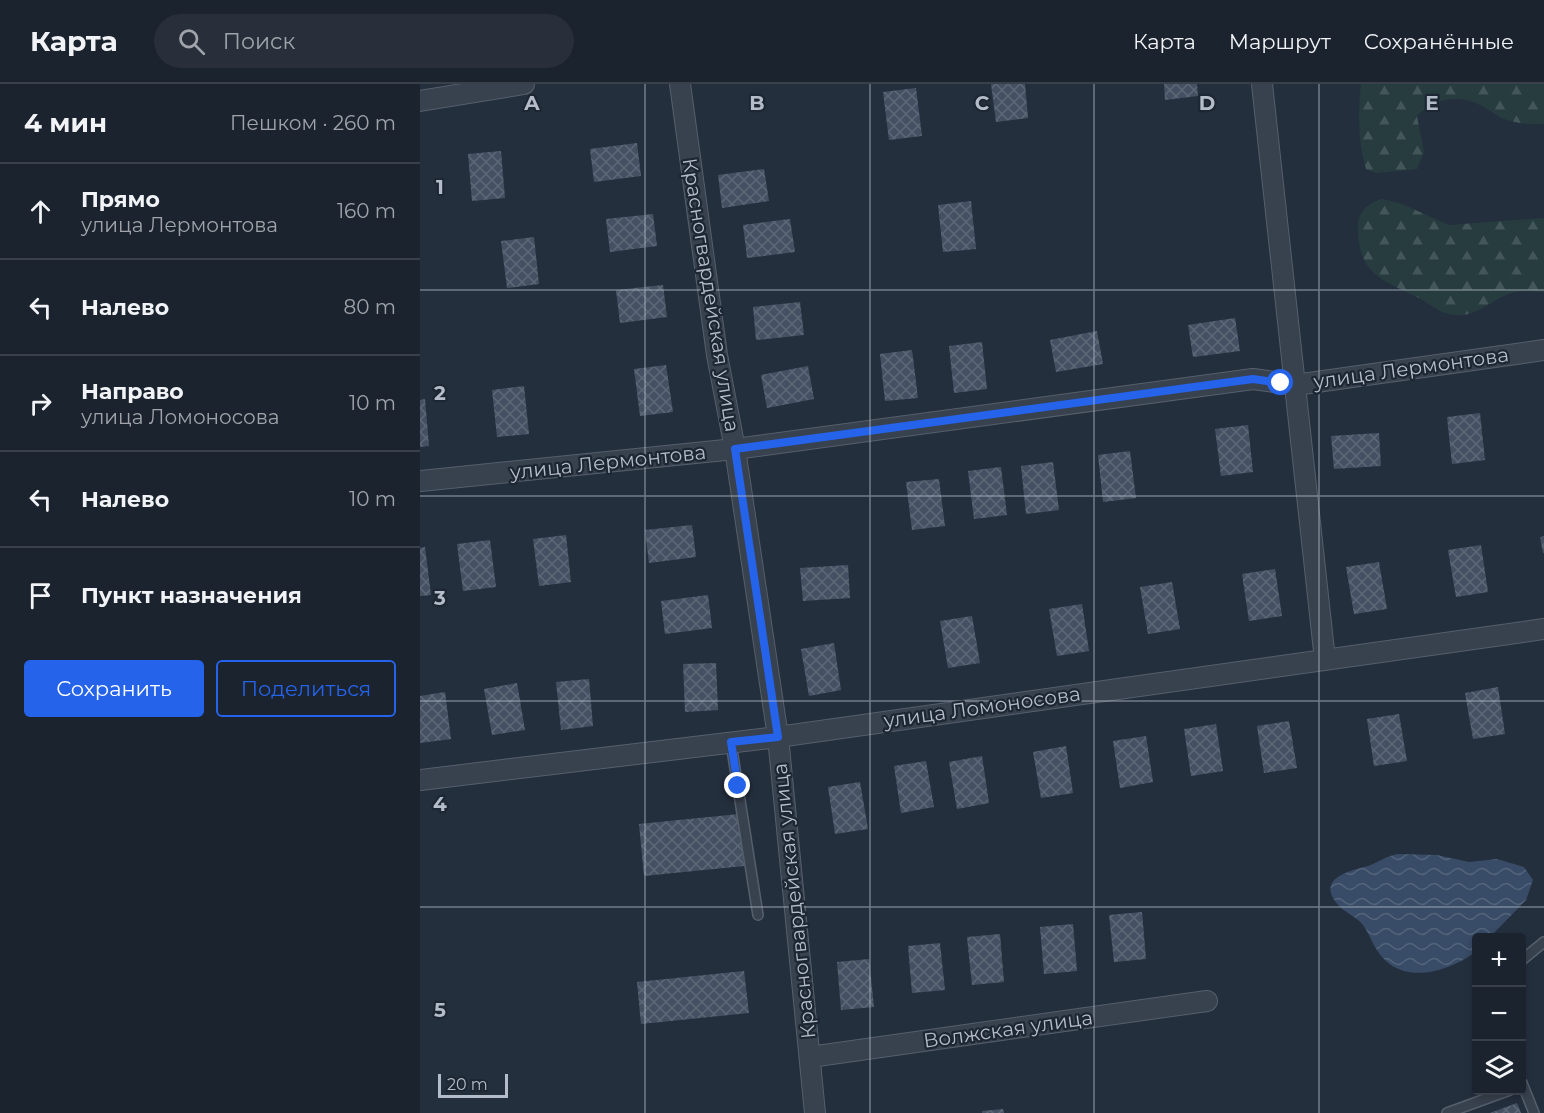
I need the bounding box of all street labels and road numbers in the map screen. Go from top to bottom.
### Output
street label: Красногвардейская улица [677,156,745,434]
street label: улица Лермонтова [1311,342,1510,394]
street label: улица Лермонтова [508,440,707,484]
street label: улица Ломоносова [881,681,1082,733]
street label: Красногвардейская улица [768,762,820,1040]
street label: Волжская улица [922,1005,1094,1053]

